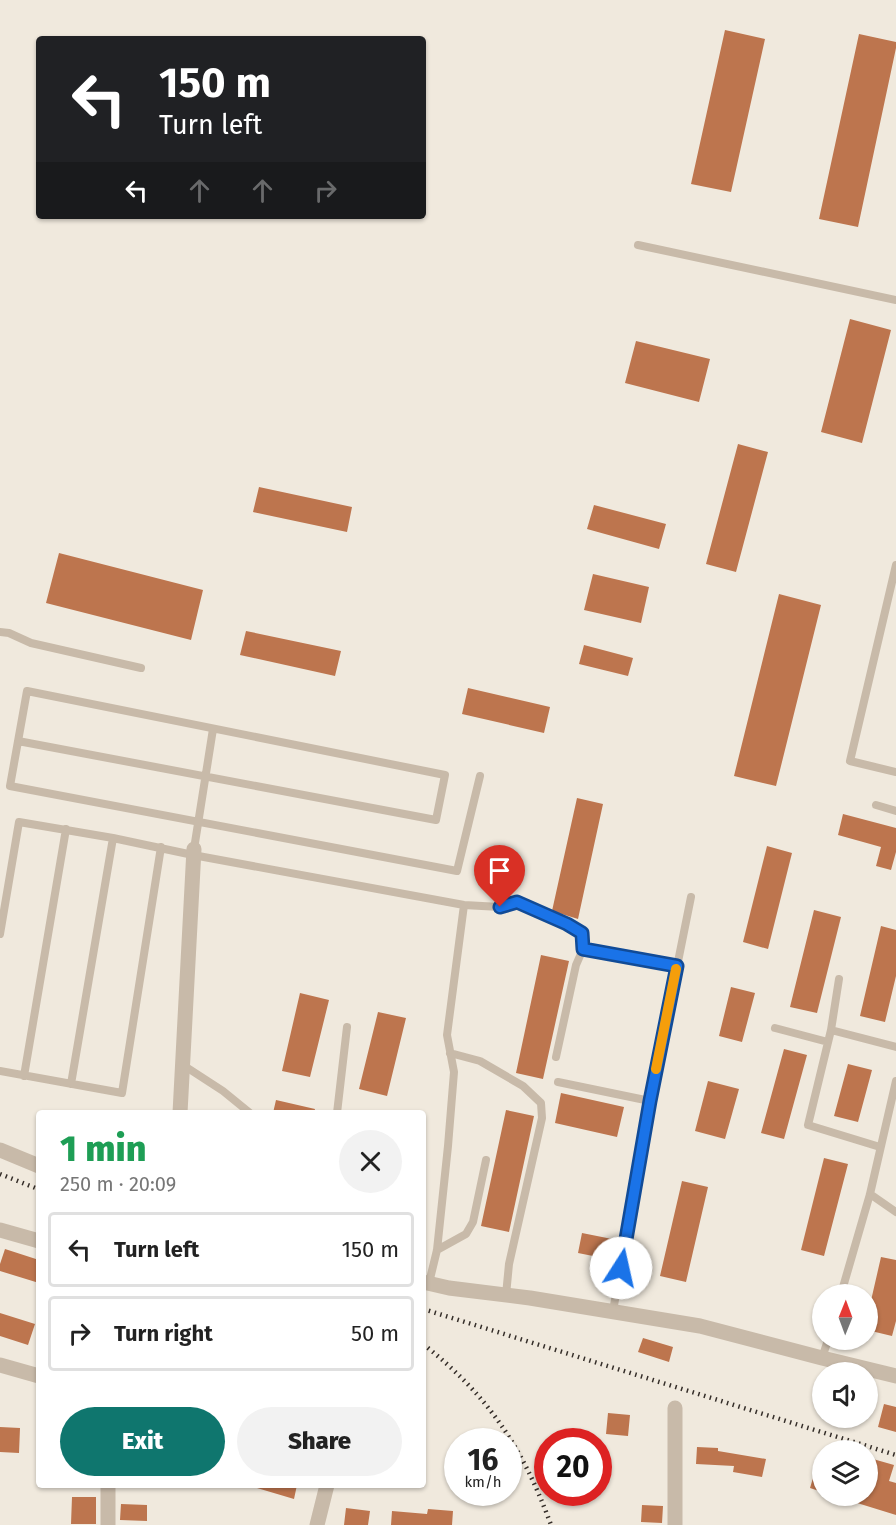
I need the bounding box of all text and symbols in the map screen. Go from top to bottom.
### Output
text: 150 m [159,58,271,108]
icon: left [60,60,138,138]
text: Turn left [159,109,262,141]
icon: left [120,174,153,207]
icon: ahead [183,174,216,207]
icon: ahead [246,174,279,207]
icon: right [309,174,342,207]
pin [474,845,525,907]
icon: arrive [483,854,516,887]
text: 1 min [60,1127,146,1171]
button: close [339,1130,402,1193]
text: 250 m · 20:09 [60,1172,176,1196]
icon: left [63,1233,96,1266]
text: Turn left [114,1236,199,1263]
text: 150 m [341,1236,399,1263]
position arrow [589,1236,653,1300]
north arrow [812,1284,878,1350]
map controls [812,1284,878,1506]
icon: right [63,1317,96,1350]
text: Turn right [114,1320,213,1347]
text: 50 m [351,1320,399,1347]
button: sound [812,1362,878,1428]
button: Exit [60,1407,225,1476]
button: Share [237,1407,402,1476]
speed limit sign: 20 [534,1428,612,1506]
button: layers [812,1440,878,1506]
text: 16 [468,1442,498,1478]
text: km/h [464,1473,502,1491]

